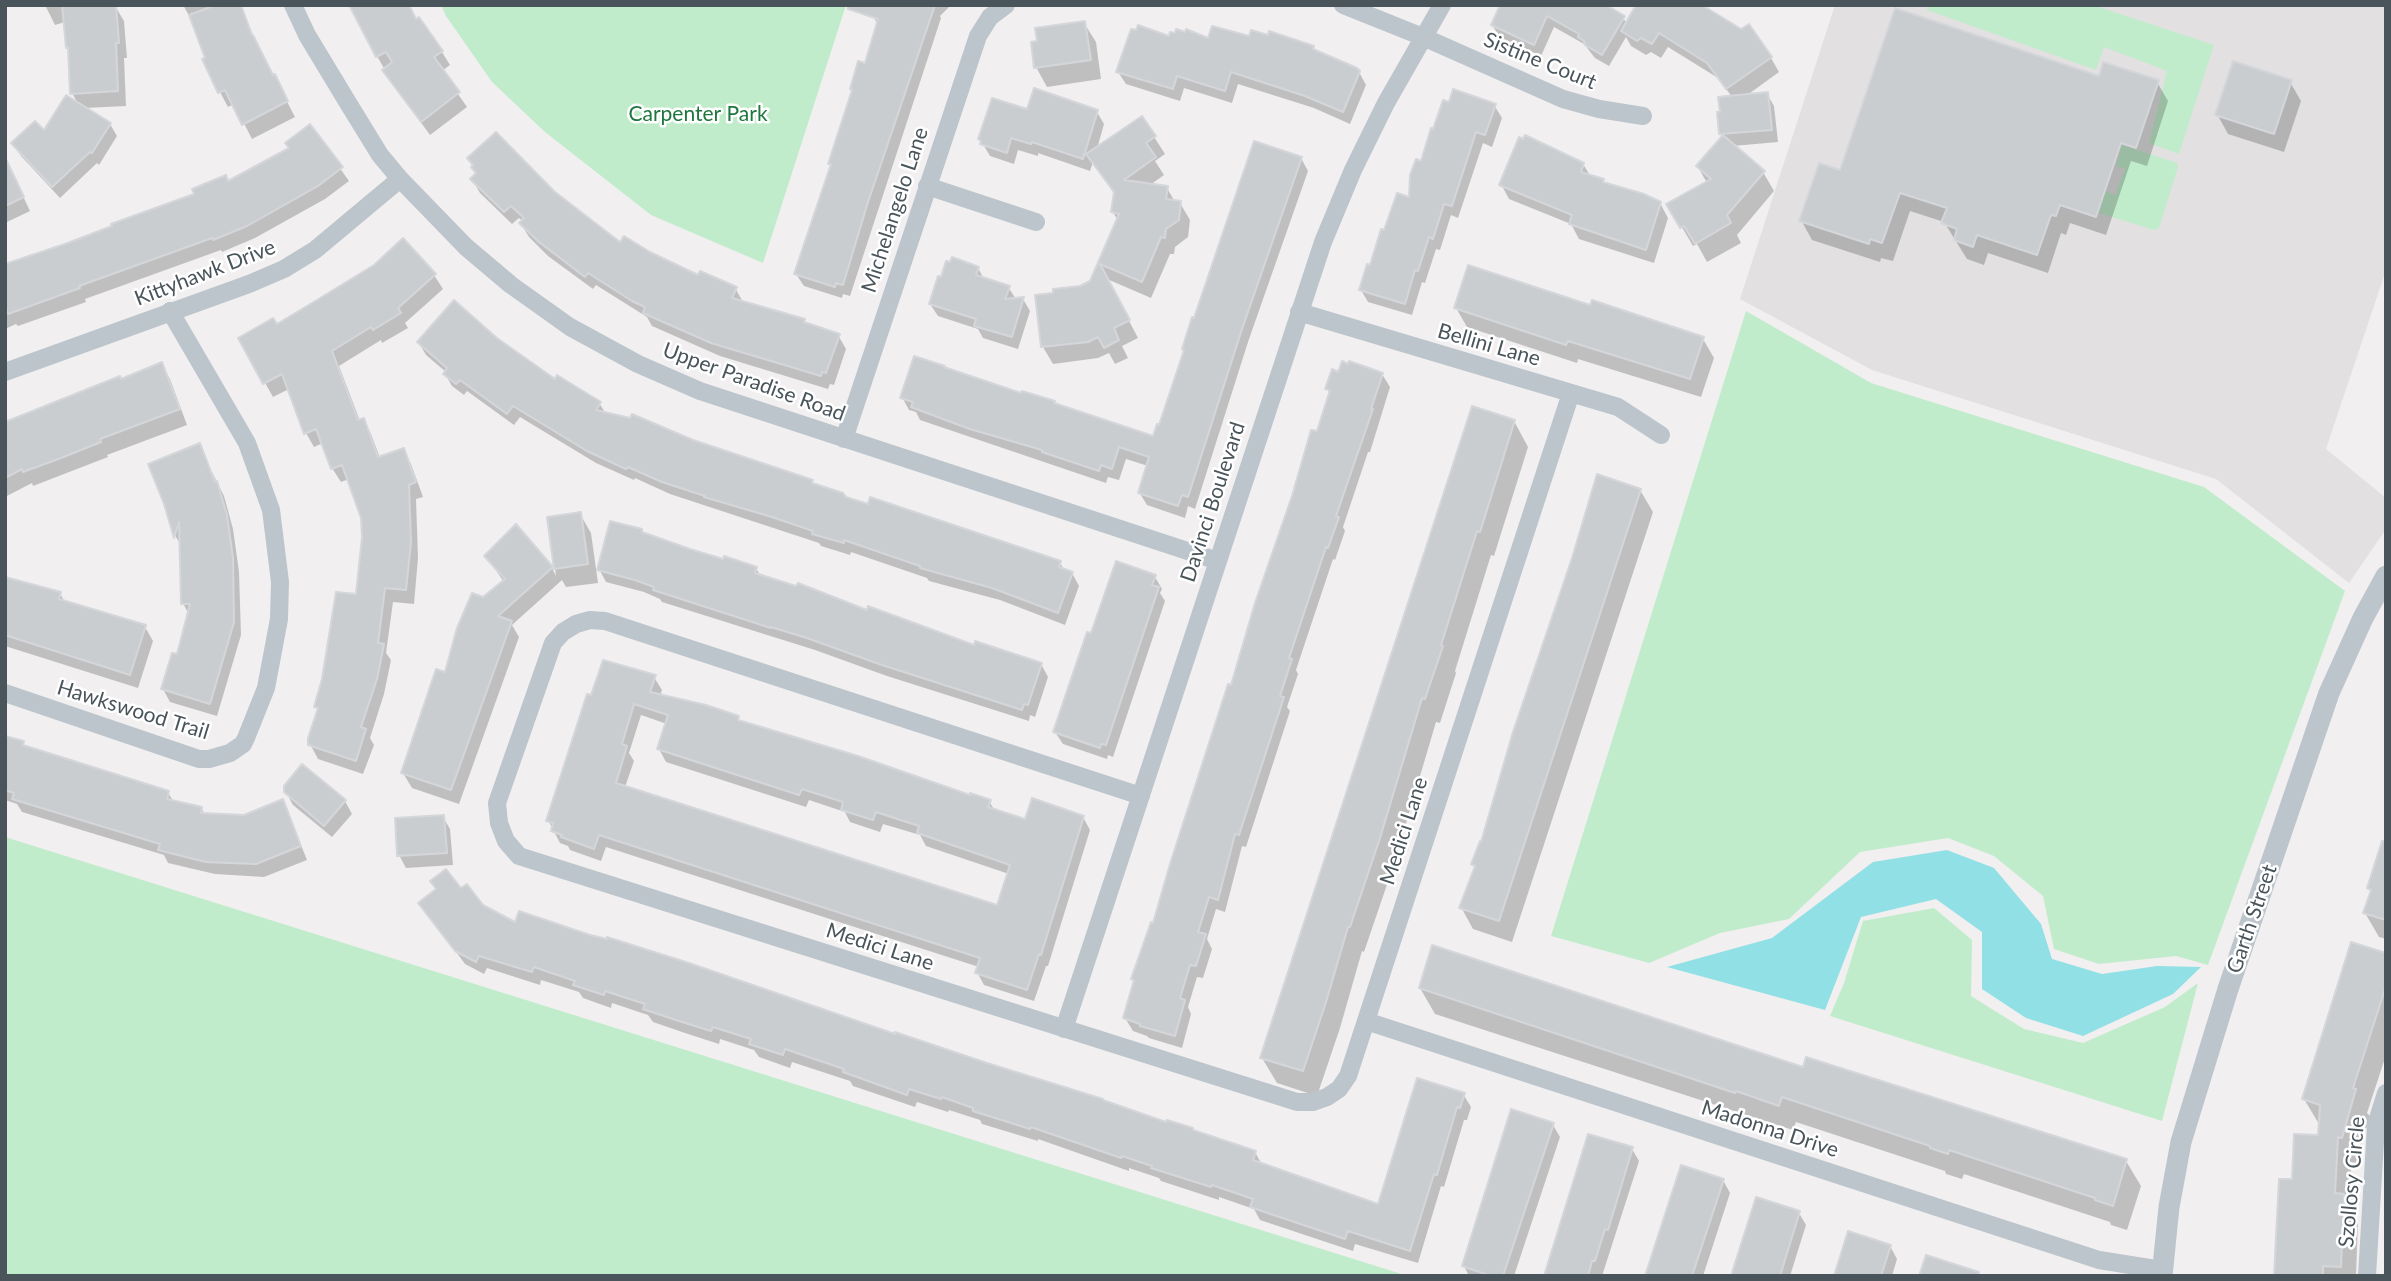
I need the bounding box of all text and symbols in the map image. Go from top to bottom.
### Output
street label: Sistine Court [1480,27,1600,95]
park label: Carpenter Park [628,101,768,127]
street label: Michelangelo Lane [856,124,934,296]
street label: Kittyhawk Drive [131,235,279,311]
street label: Bellini Lane [1435,318,1543,372]
street label: Upper Paradise Road [659,337,849,427]
street label: Davinci Boulevard [1175,419,1251,585]
street label: Hawkswood Trail [54,675,212,745]
street label: Medici Lane [1375,774,1433,888]
street label: Garth Street [2222,861,2282,977]
street label: Medici Lane [823,918,937,976]
street label: Madonna Drive [1698,1095,1842,1163]
street label: Szollosy Circle [2334,1115,2370,1249]

